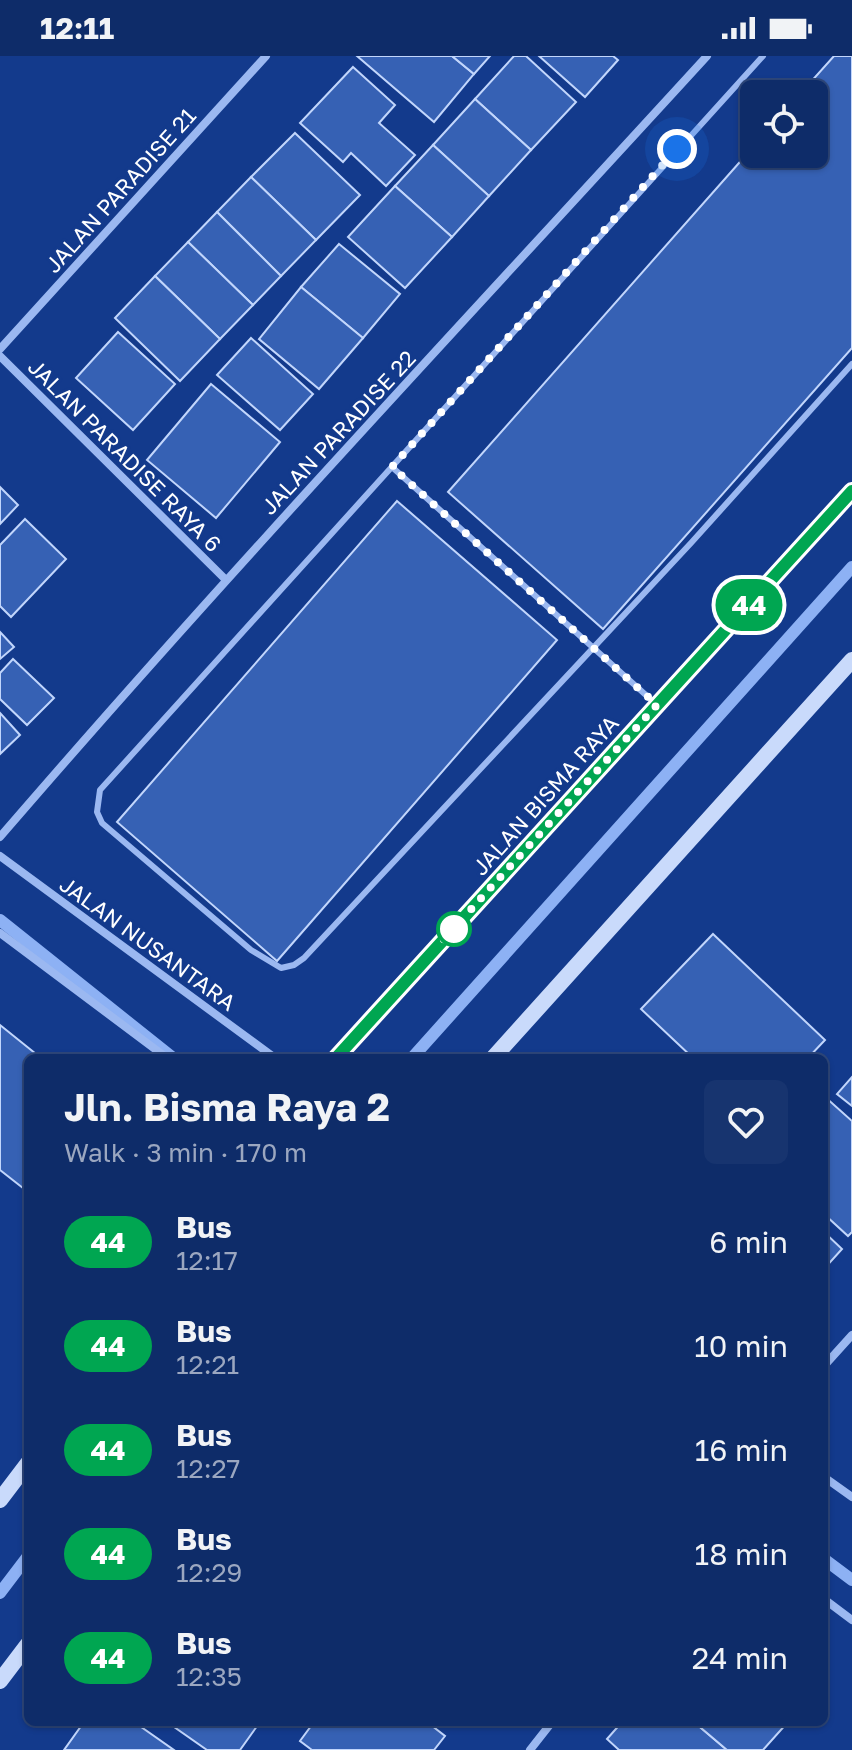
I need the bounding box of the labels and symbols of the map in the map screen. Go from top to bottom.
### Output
street label: JALAN PARADISE 21 [39,102,201,278]
your location [657,129,697,169]
street label: JALAN PARADISE 22 [255,344,421,520]
street label: JALAN PARADISE RAYA 6 [23,353,227,557]
line badge: 44 [713,579,785,631]
street label: JALAN BISMA RAYA [466,709,624,880]
street label: JALAN NUSANTARA [55,870,241,1016]
unlabelled marker [437,912,471,946]

